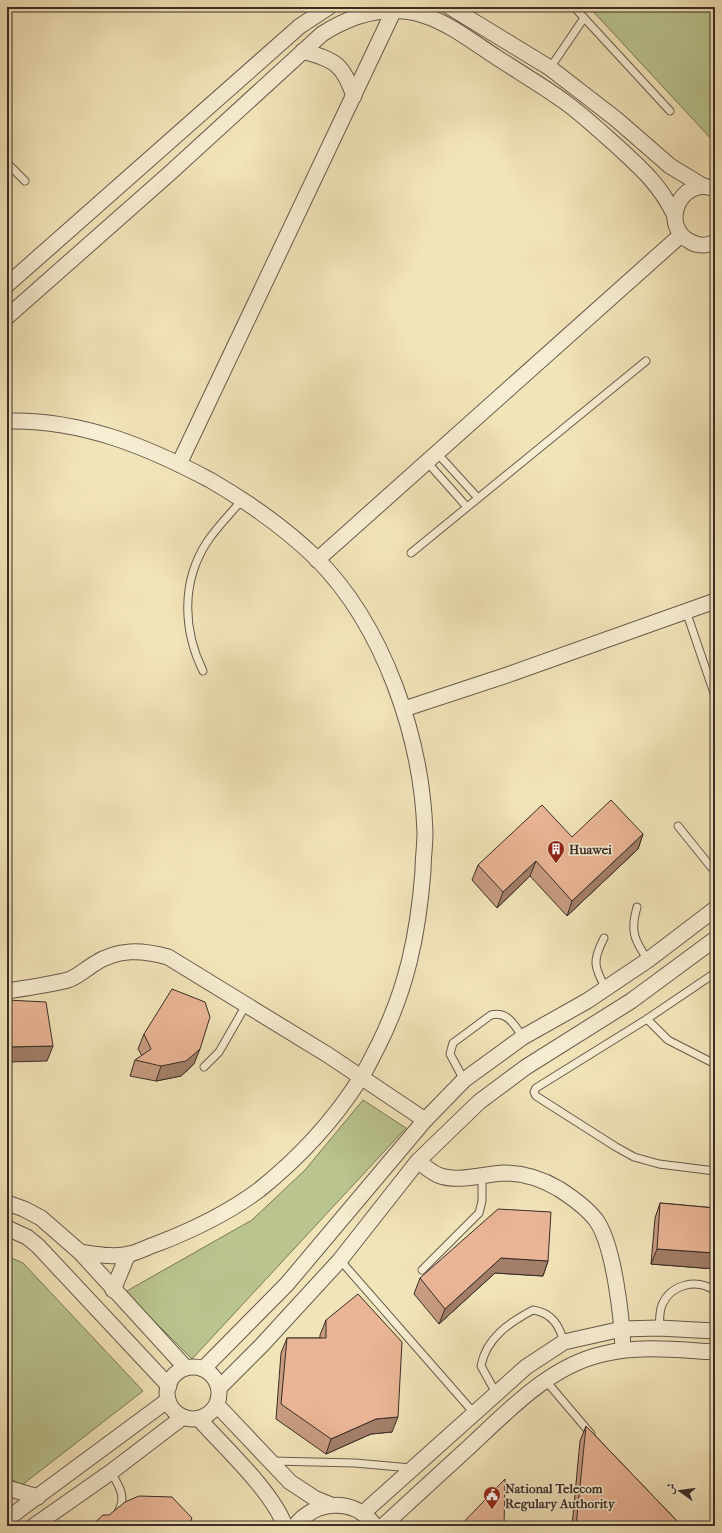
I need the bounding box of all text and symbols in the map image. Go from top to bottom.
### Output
building icon: Huawei [546,839,566,864]
place label: Huawei [569,842,612,857]
north arrow [660,1471,700,1511]
place label: National Telecom Regulary Authority [505,1481,616,1512]
text: ش [663,1482,678,1496]
public building icon: National Telecom Regulary Authority [482,1485,502,1510]

